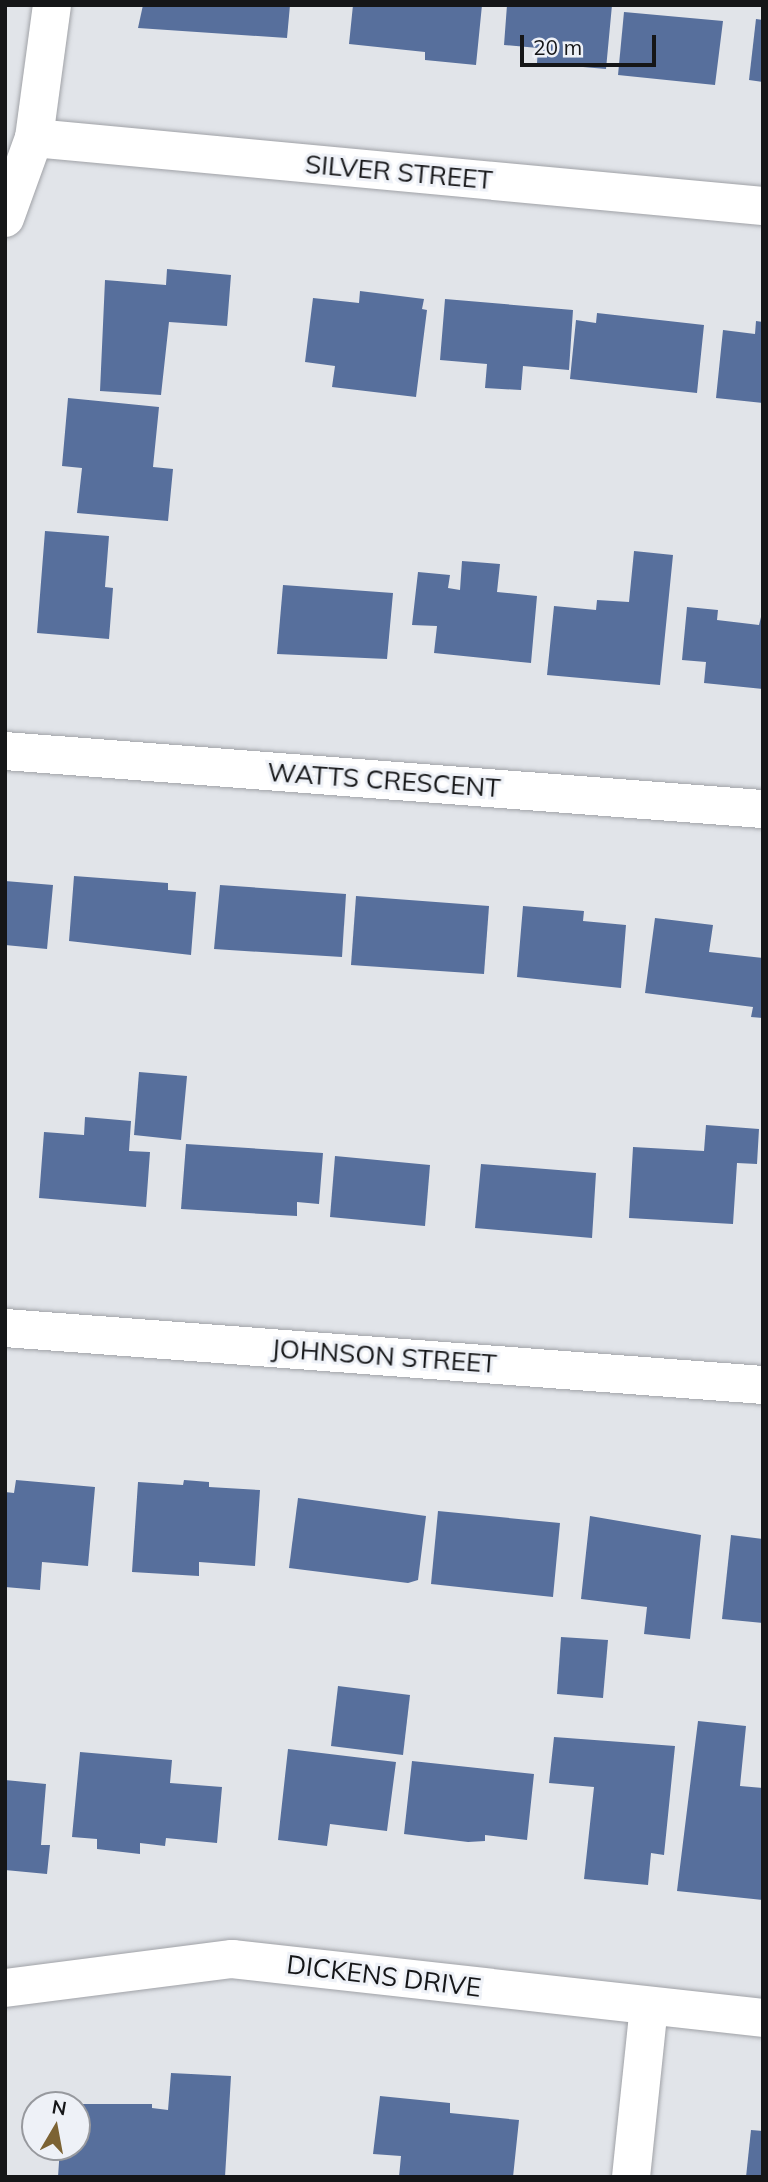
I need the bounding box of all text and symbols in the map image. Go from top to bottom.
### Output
scale bar [523,21,660,65]
text: 20 m [533,34,582,60]
street label: SILVER STREET [304,148,494,196]
street label: WATTS CRESCENT [266,756,502,804]
street label: JOHNSON STREET [270,1333,498,1379]
street label: DICKENS DRIVE [285,1949,483,2003]
north arrow [21,2091,91,2161]
text: N [50,2094,68,2120]

